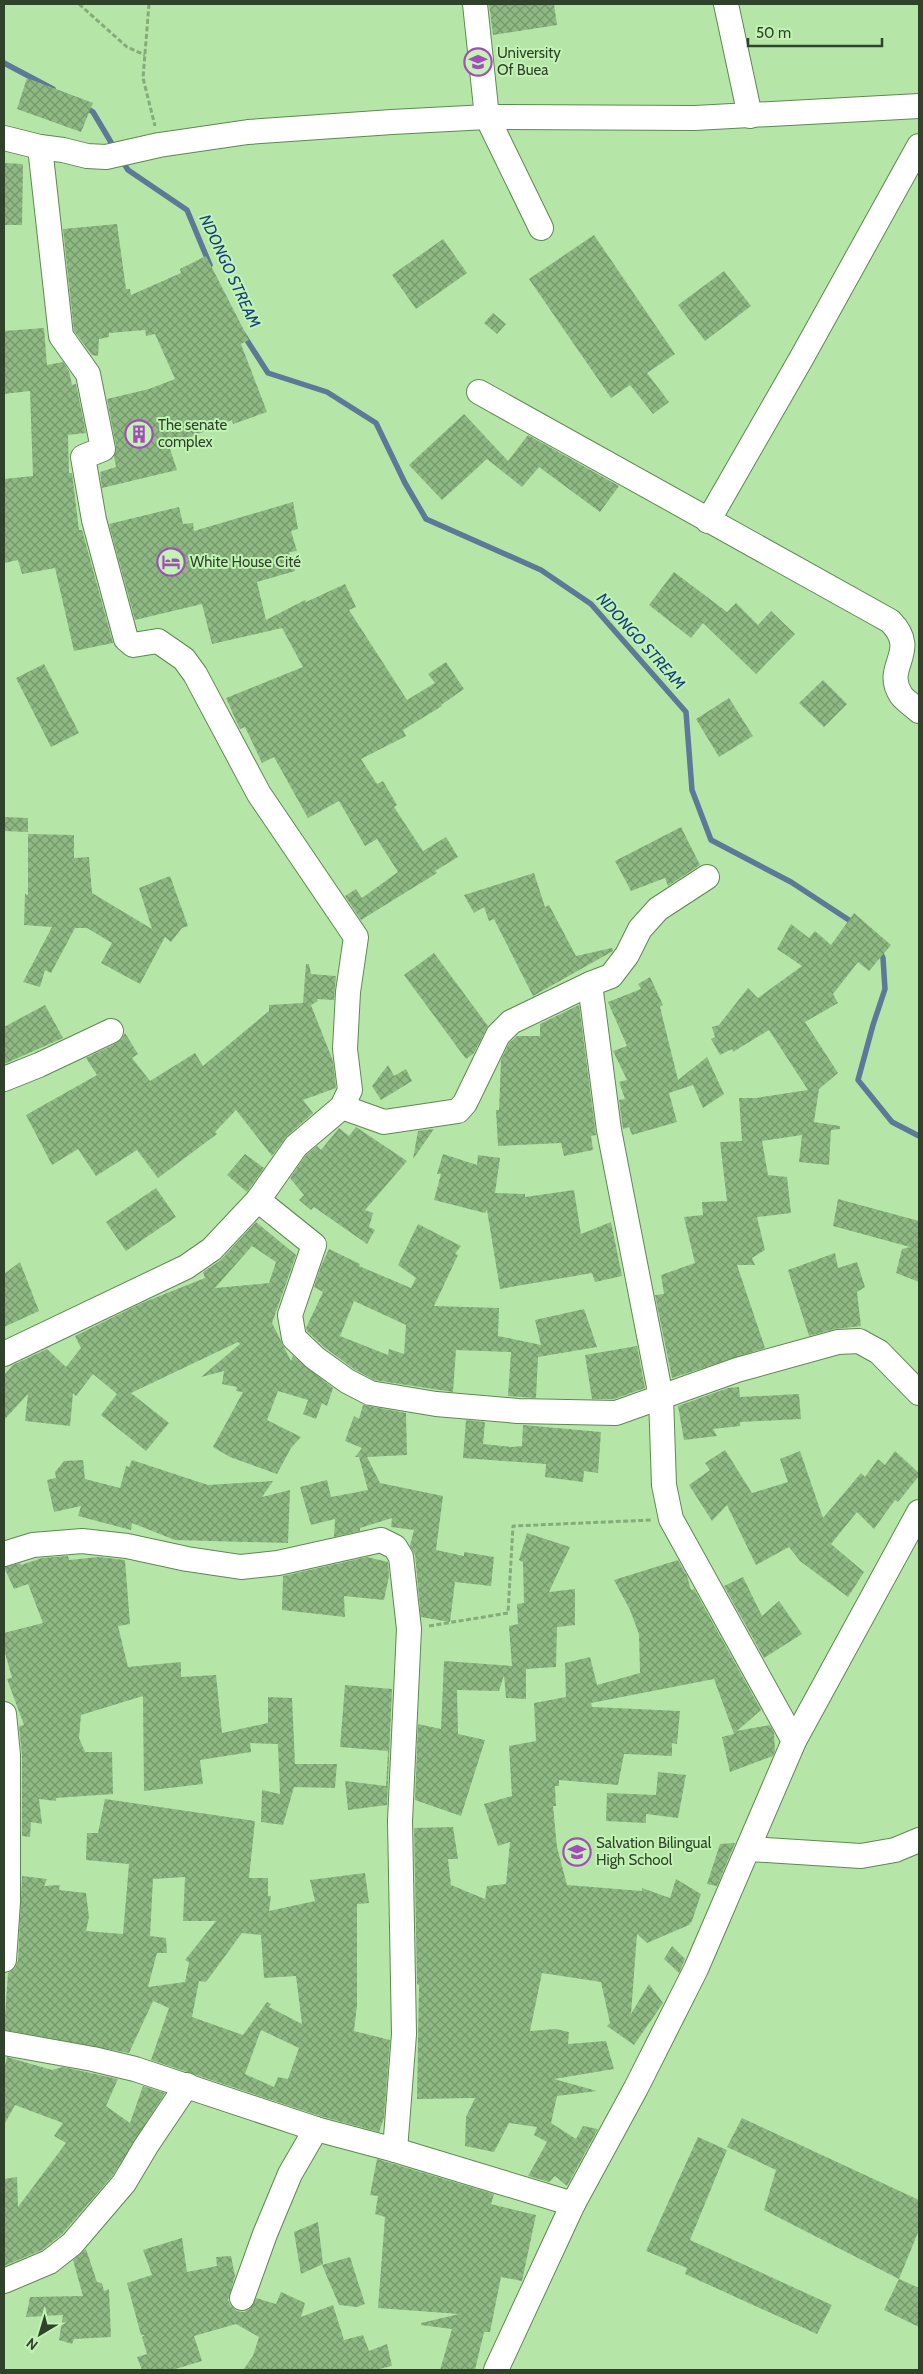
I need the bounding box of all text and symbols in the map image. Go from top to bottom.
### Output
scale bar [748,15,882,47]
text: 50 m [756,24,791,42]
place label: University Of Buea [497,44,561,79]
school or university icon: University Of Buea [463,47,493,77]
water label: NDONGO STREAM [195,211,265,331]
place label: The senate complex [158,416,227,451]
building icon: The senate complex [124,419,154,449]
hotel icon: White House Cité [156,547,186,577]
place label: White House Cité [190,553,301,571]
water label: NDONGO STREAM [593,589,689,693]
place label: Salvation Bilingual High School [596,1834,712,1869]
school or university icon: Salvation Bilingual High School [562,1837,592,1867]
north arrow [15,2309,65,2359]
text: N [23,2334,41,2354]

